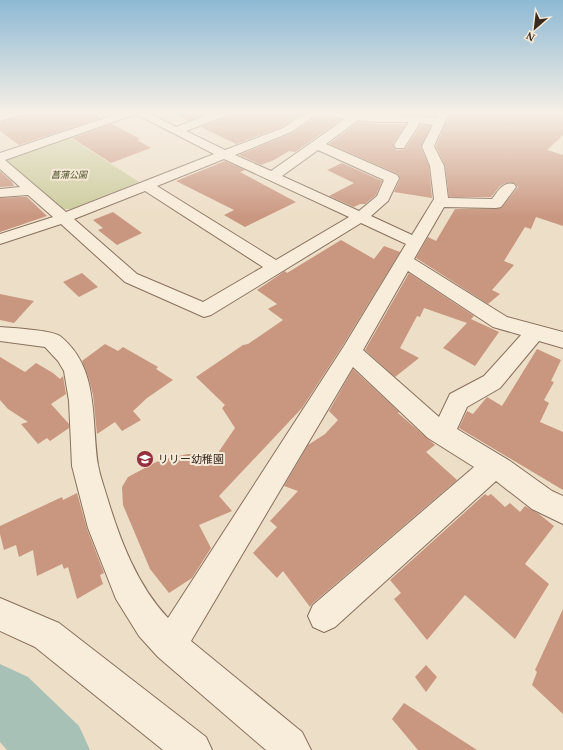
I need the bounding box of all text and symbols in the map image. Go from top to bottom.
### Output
north arrow [515,8,555,48]
text: N [524,30,537,44]
park label: 菖蒲公園 [51,170,89,180]
school or university icon: リリー幼稚園 [135,449,155,469]
place label: リリー幼稚園 [158,453,224,465]

